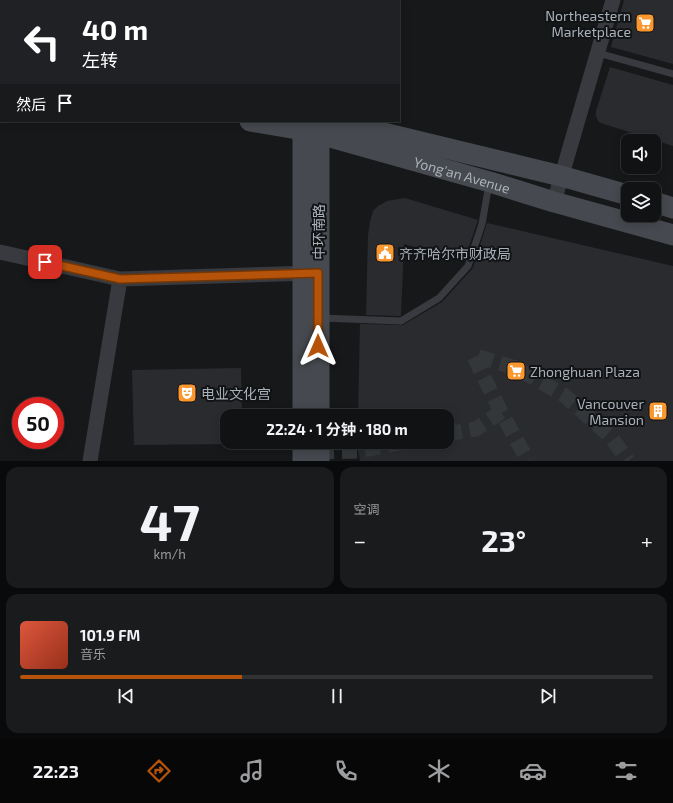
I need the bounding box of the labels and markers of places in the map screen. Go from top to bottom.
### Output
place label: Northeastern Marketplace [545,7,631,40]
supermarket icon: Northeastern Marketplace [634,12,656,34]
public building icon: 齐齐哈尔市财政局 [374,242,396,264]
pin [28,245,62,279]
place label: 齐齐哈尔市财政局 [399,245,511,262]
supermarket icon: Zhonghuan Plaza [505,360,527,382]
place label: Zhonghuan Plaza [530,363,640,380]
theatre icon: 电业文化宫 [176,382,198,404]
place label: 电业文化宫 [201,385,271,402]
place label: Vancouver Mansion [577,395,644,428]
building icon: Vancouver Mansion [647,400,669,422]

